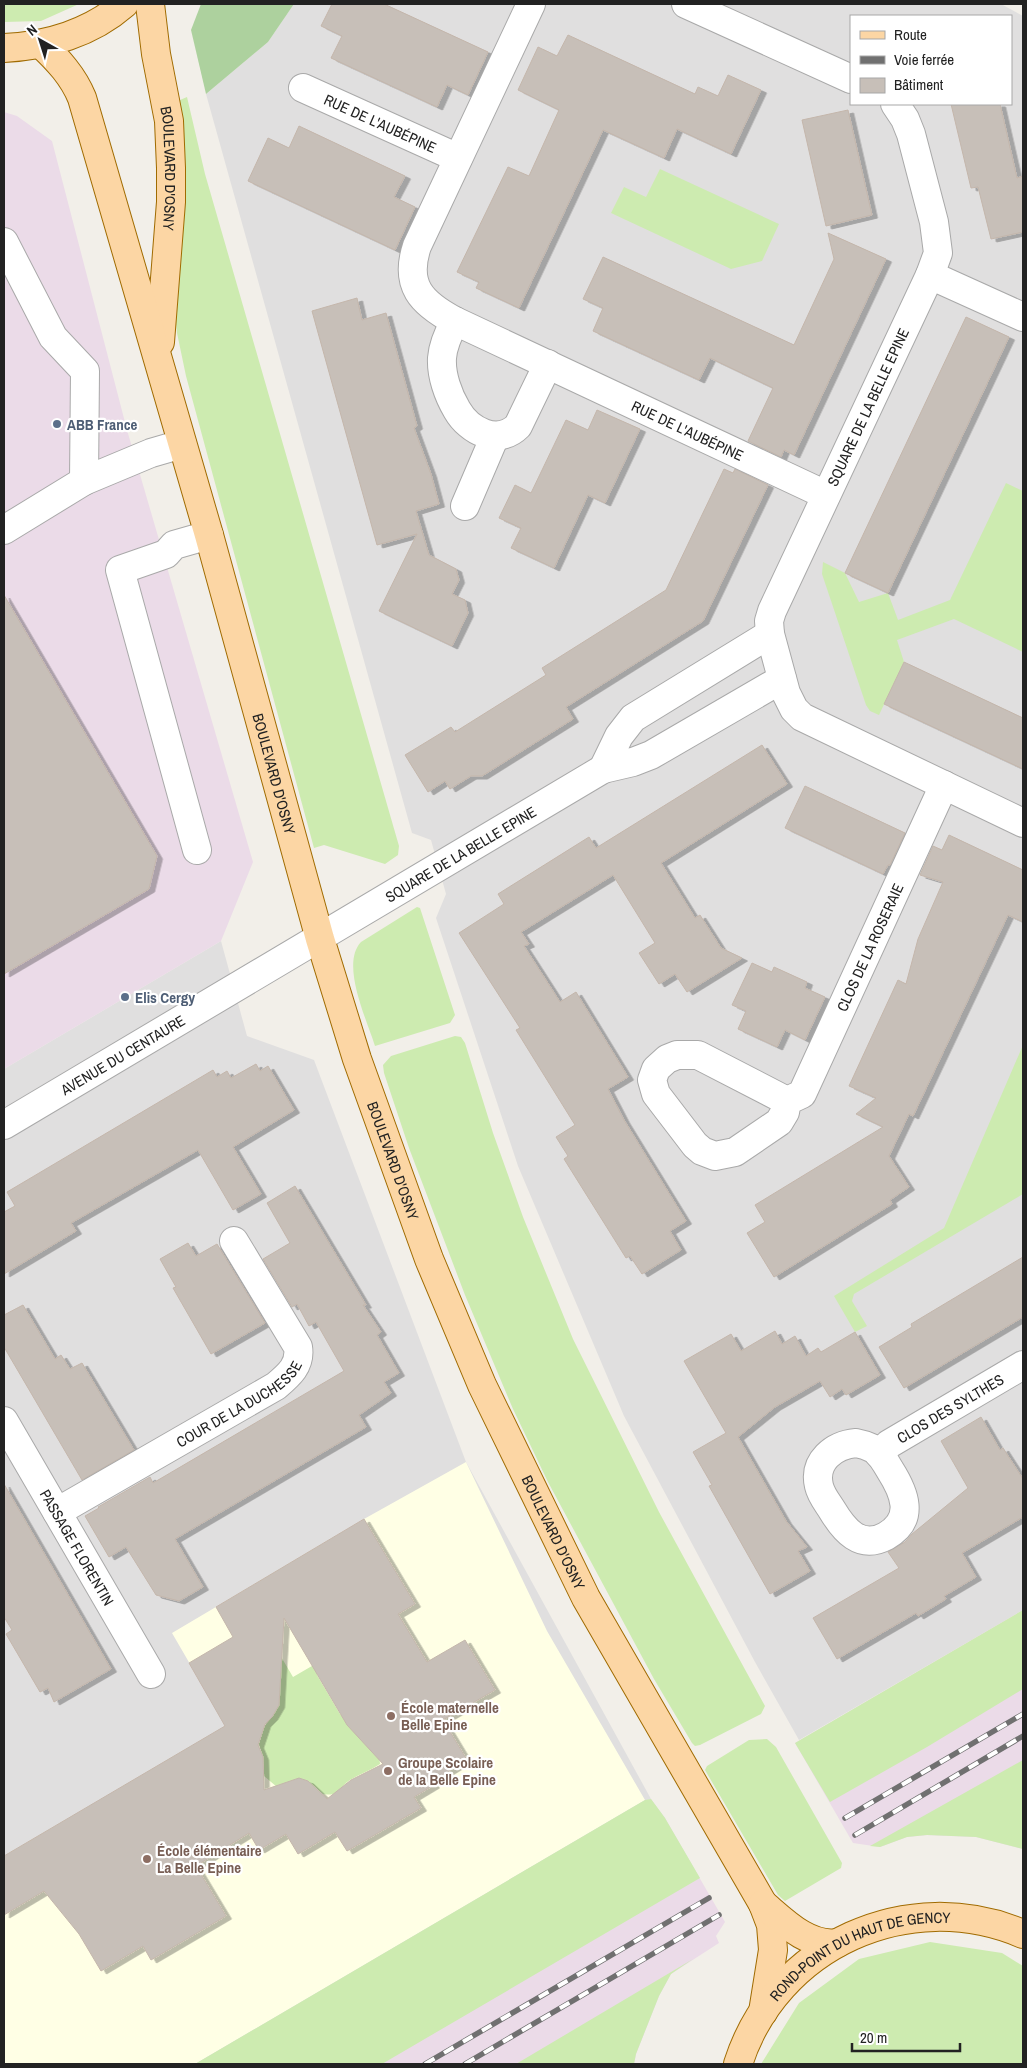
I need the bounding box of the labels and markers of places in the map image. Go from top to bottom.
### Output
place label: ABB France [67,414,138,435]
marker: ABB France [51,418,63,430]
place label: Elis Cergy [135,987,195,1008]
marker: Elis Cergy [119,991,131,1003]
place label: École maternelle Belle Epine [401,1697,499,1735]
marker: École maternelle Belle Epine [385,1710,397,1722]
place label: Groupe Scolaire de la Belle Epine [398,1752,496,1790]
marker: Groupe Scolaire de la Belle Epine [382,1765,394,1777]
place label: École élémentaire La Belle Epine [157,1840,262,1878]
marker: École élémentaire La Belle Epine [141,1853,153,1865]

